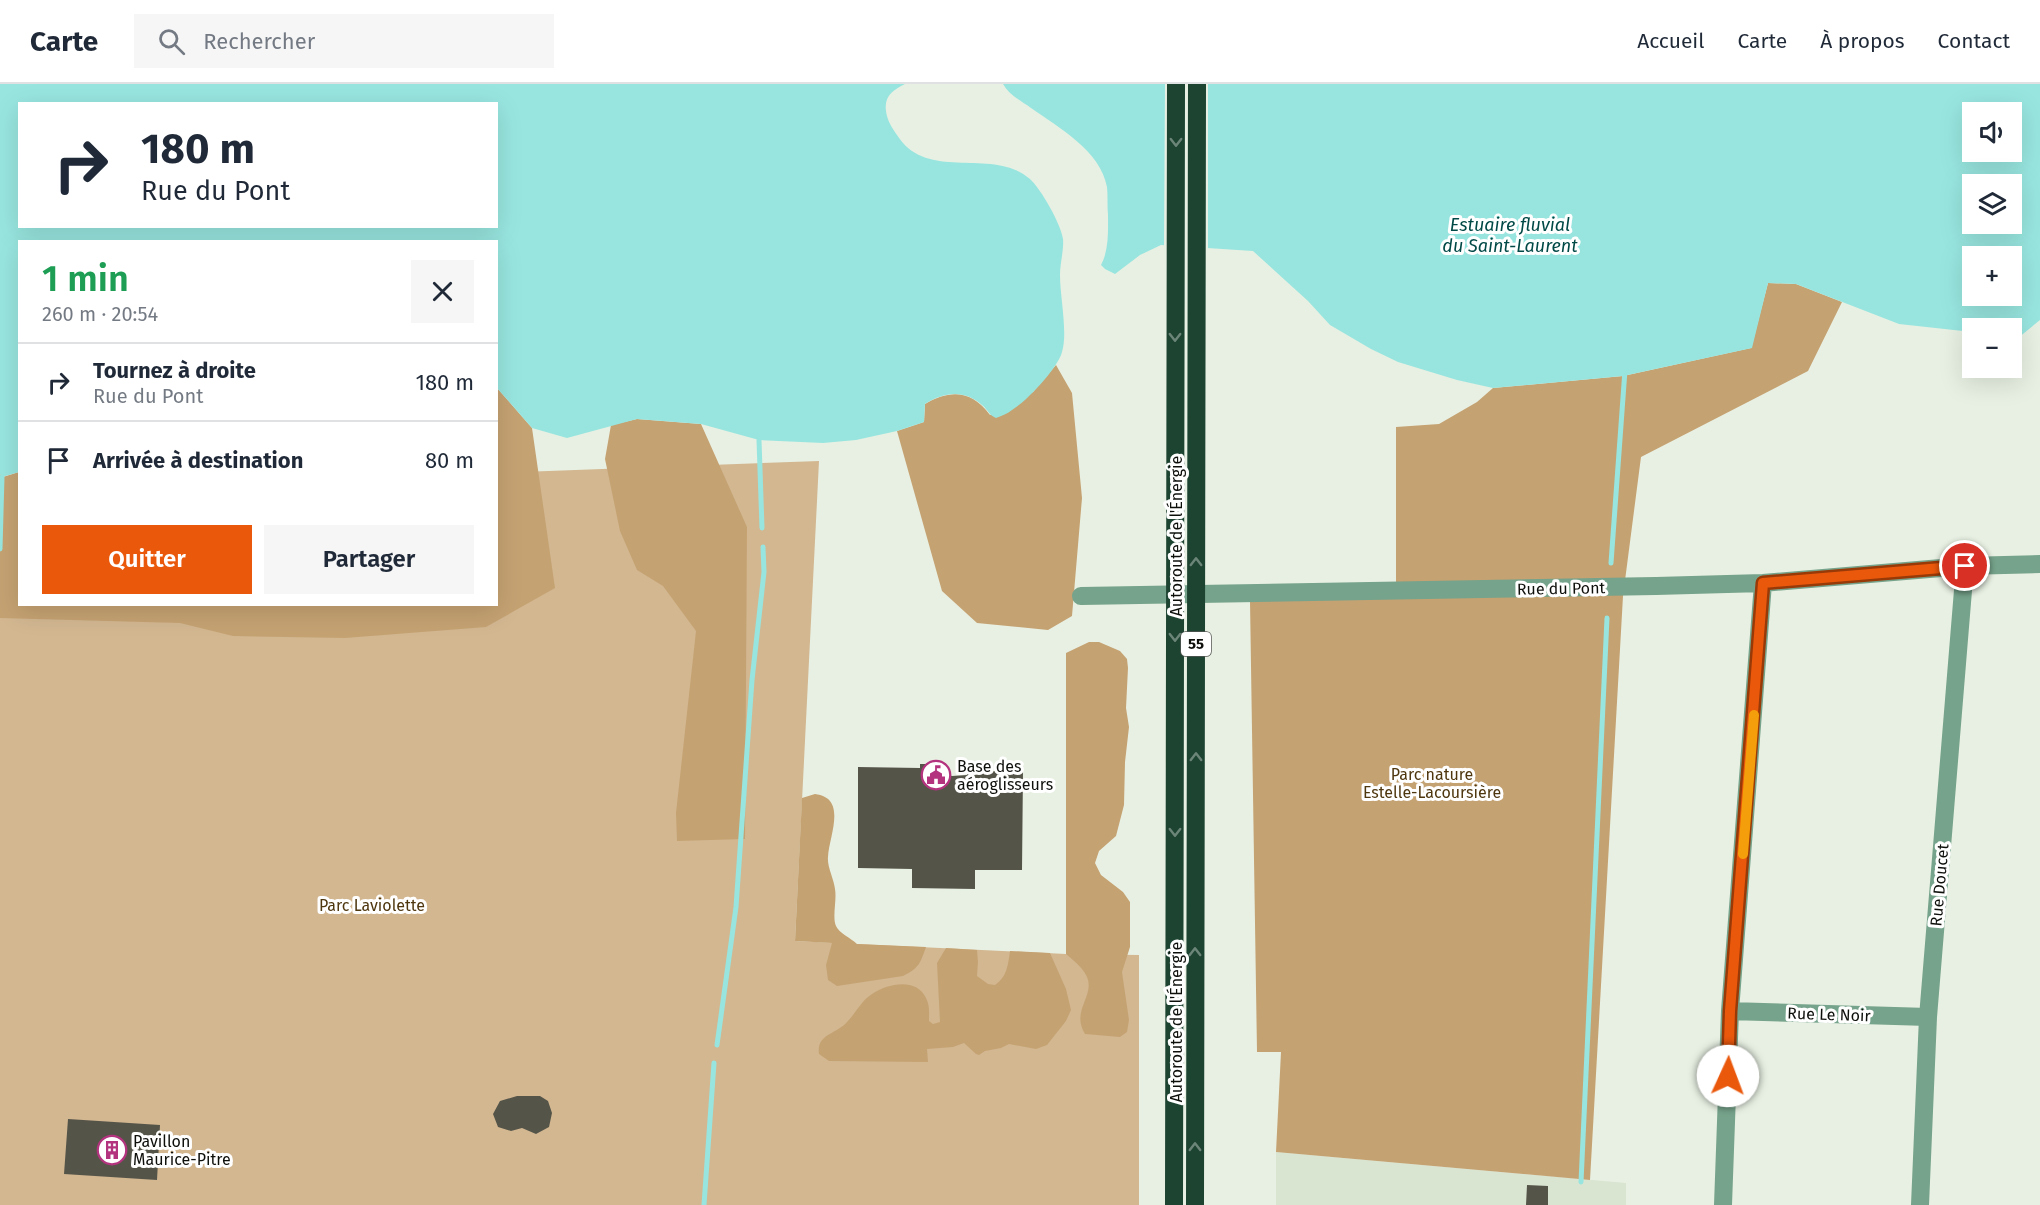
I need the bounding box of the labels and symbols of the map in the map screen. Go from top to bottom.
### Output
one-way arrow [1169,138,1182,147]
water label: Estuaire fluvial du Saint-Laurent [1442,214,1578,257]
one-way arrow [1169,333,1181,342]
street label: Autoroute de l'Énergie [1166,456,1186,616]
pin [1939,540,1990,591]
one-way arrow [1190,557,1202,566]
street label: Rue du Pont [1517,578,1606,599]
road number: 55 [1181,632,1211,656]
one-way arrow [1169,633,1181,642]
one-way arrow [1189,752,1202,761]
place label: Base des aéroglisseurs [957,757,1053,794]
public building icon: Base des aéroglisseurs [920,759,952,791]
park label: Parc nature Estelle-Lacoursière [1363,765,1501,802]
one-way arrow [1169,828,1181,837]
street label: Rue Doucet [1926,843,1953,927]
park label: Parc Laviolette [319,896,425,915]
street label: Autoroute de l'Énergie [1166,942,1186,1102]
one-way arrow [1189,947,1201,956]
street label: Rue Le Noir [1787,1004,1872,1025]
position arrow [1696,1044,1760,1108]
place label: Pavillon Maurice-Pitre [133,1132,231,1169]
building icon: Pavillon Maurice-Pitre [96,1134,128,1166]
one-way arrow [1189,1142,1201,1151]

